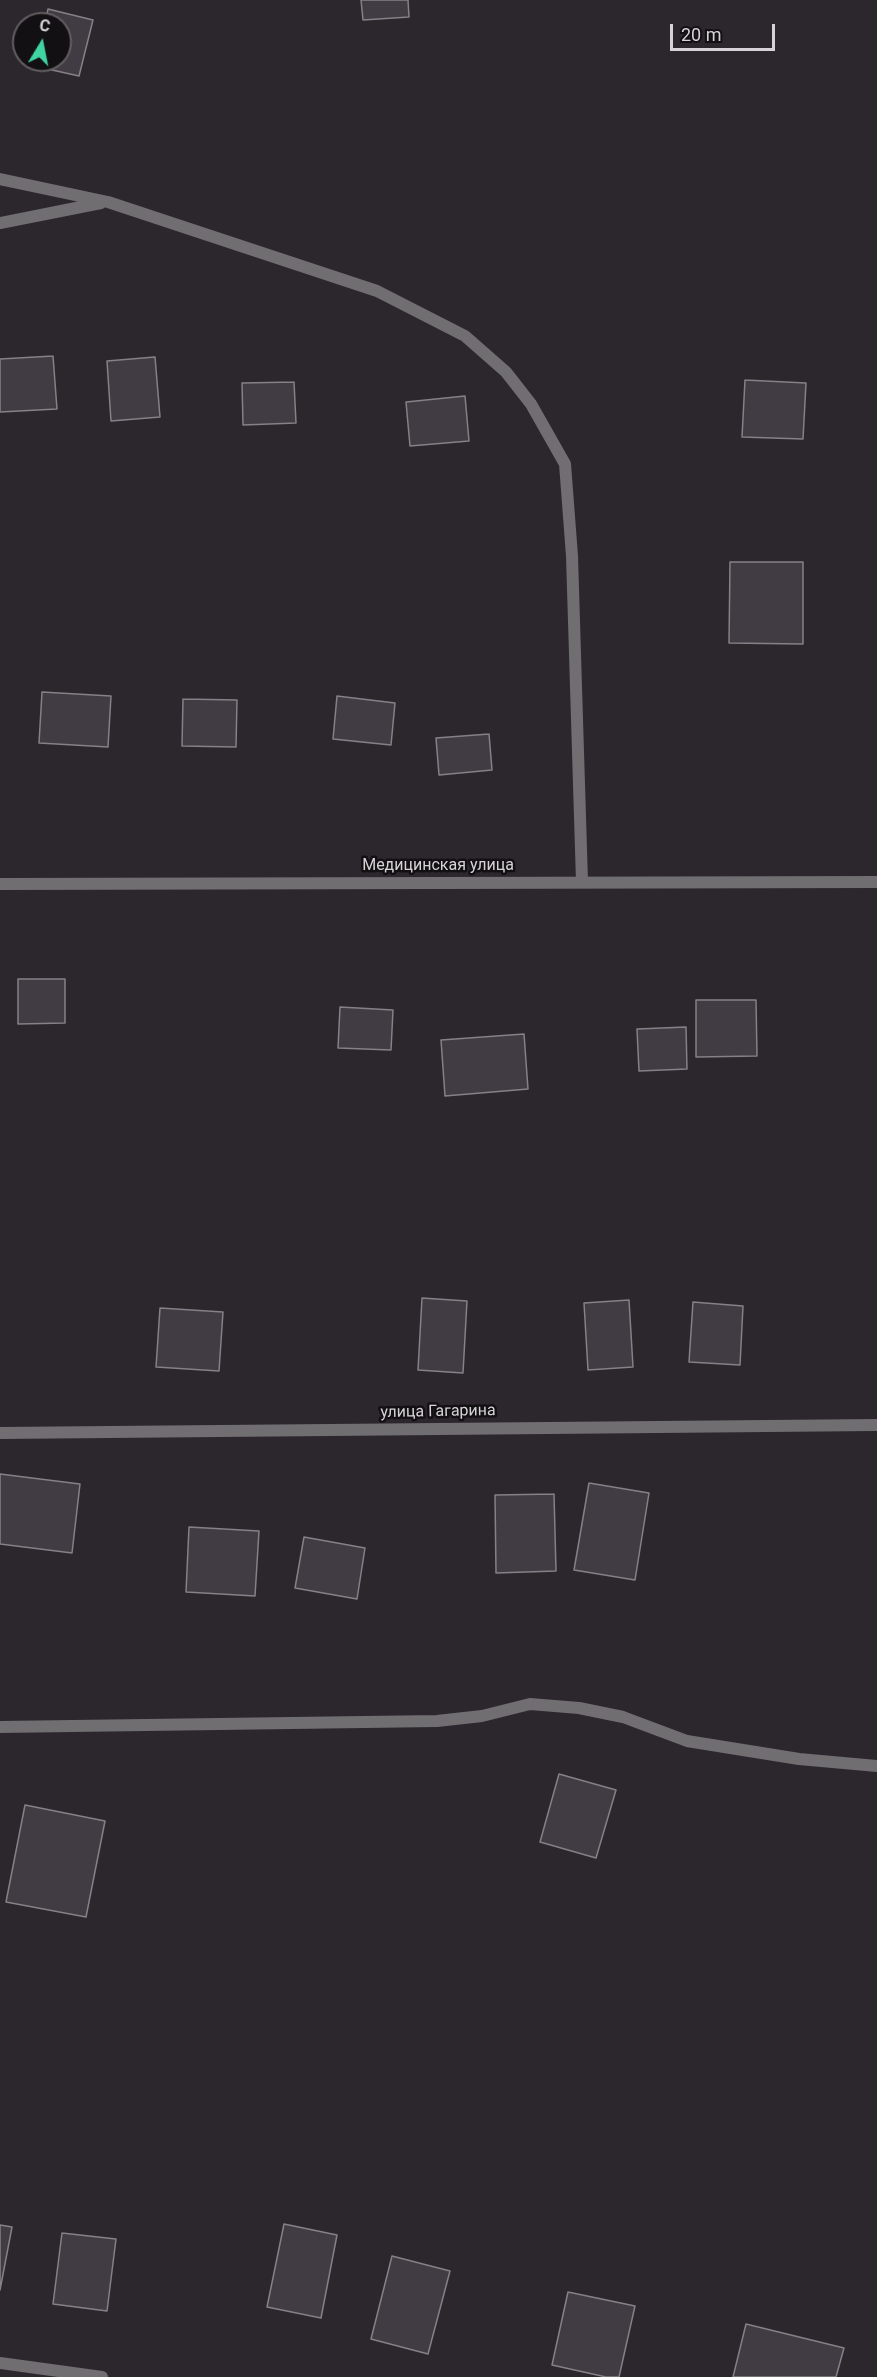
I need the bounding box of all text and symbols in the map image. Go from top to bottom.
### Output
north arrow [12,12,72,72]
scale bar [673,12,778,50]
text: С [38,15,52,36]
text: 20 m [681,24,721,45]
street label: Медицинская улица [362,856,514,876]
street label: улица Гагарина [380,1401,496,1423]

